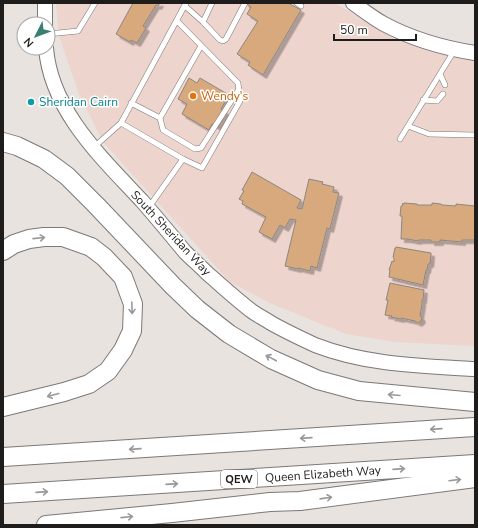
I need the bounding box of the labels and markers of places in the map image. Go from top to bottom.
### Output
place label: Wendy's [201,88,249,104]
marker: Wendy's [188,91,198,101]
place label: Sheridan Cairn [39,94,118,110]
marker: Sheridan Cairn [26,97,36,107]

